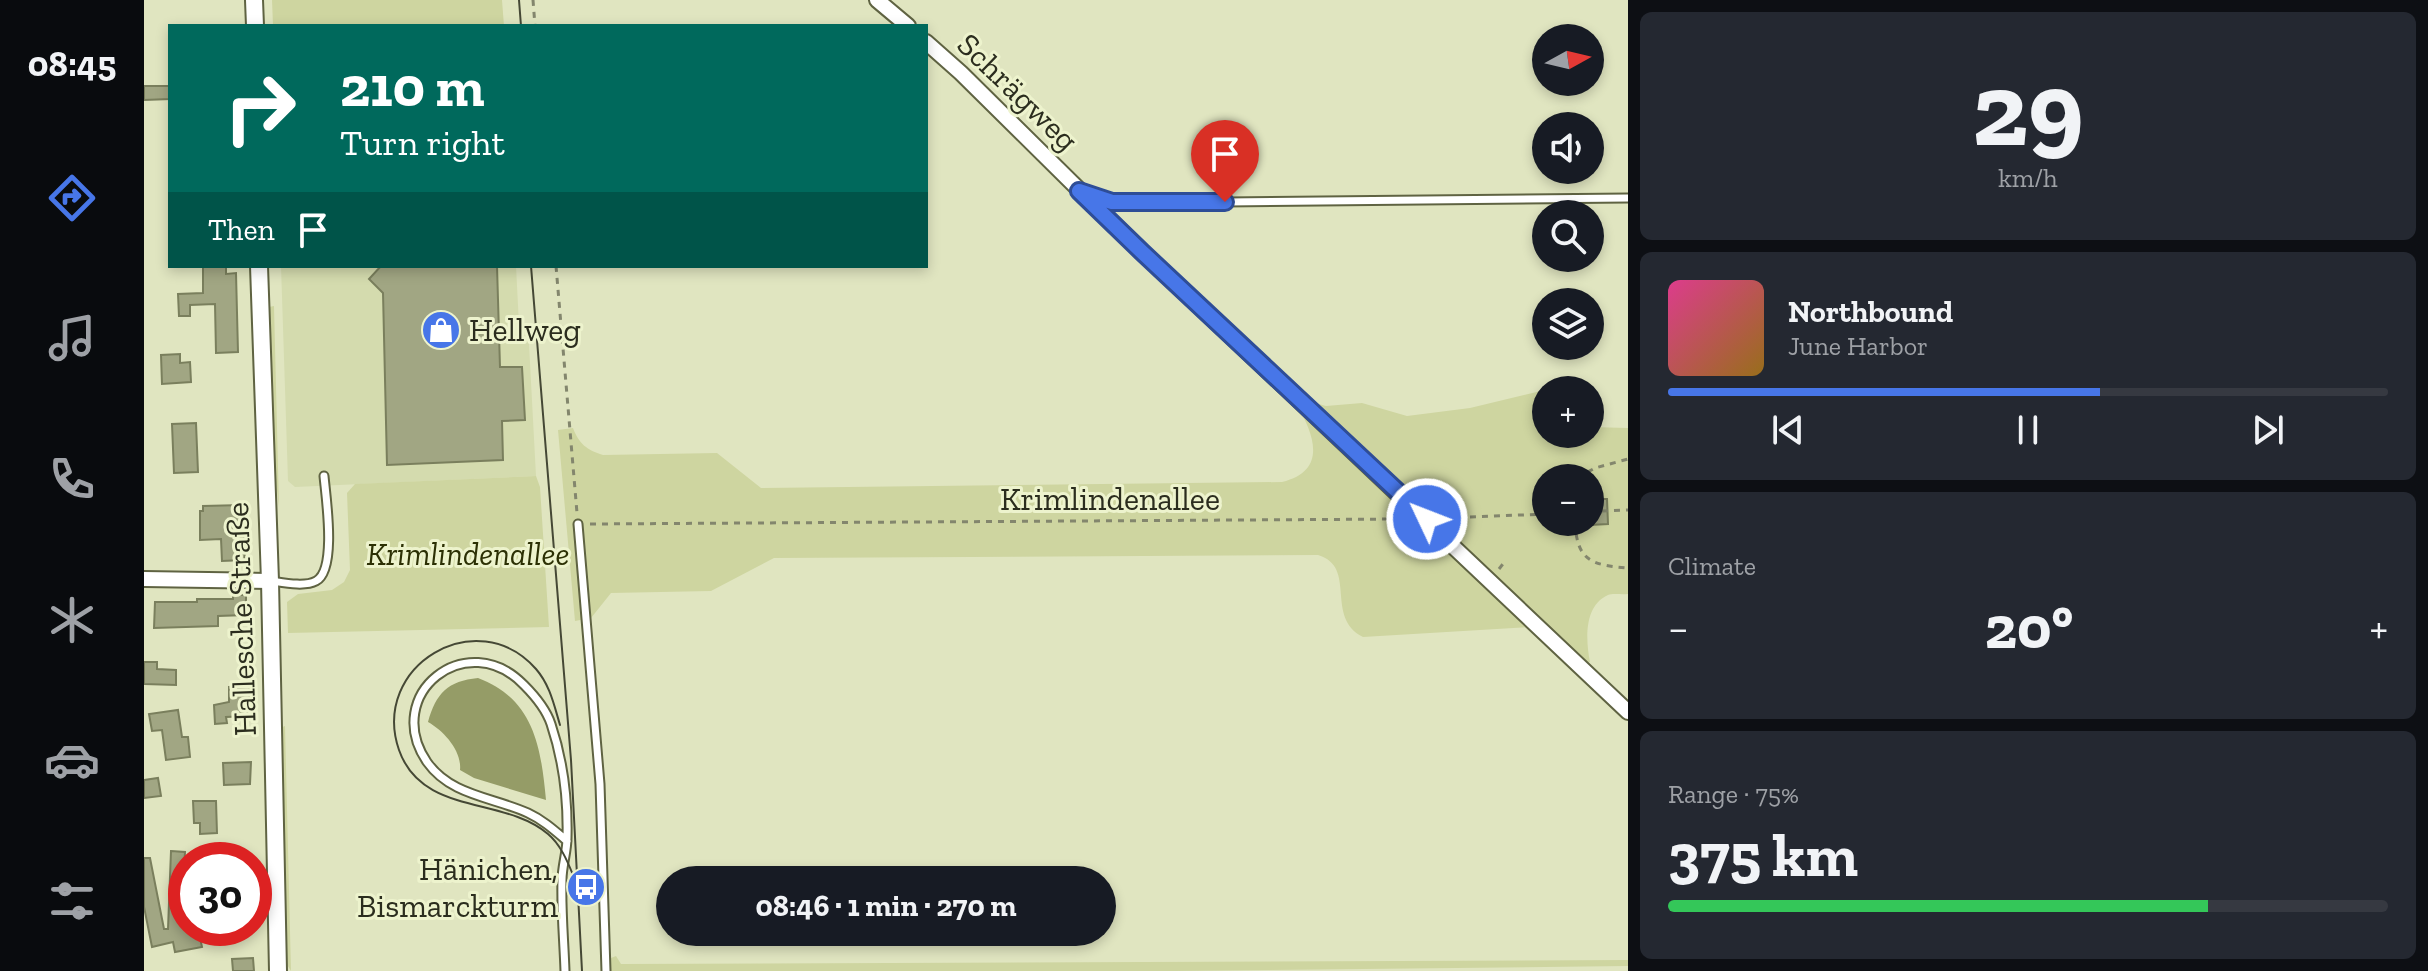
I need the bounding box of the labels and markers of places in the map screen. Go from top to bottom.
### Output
pin [1191,120,1259,202]
shop icon: Hellweg [420,309,462,351]
place label: Hellweg [469,311,581,349]
place label: Hänichen, Bismarckturm [357,850,558,925]
bus stop icon: Hänichen, Bismarckturm [565,866,607,908]

